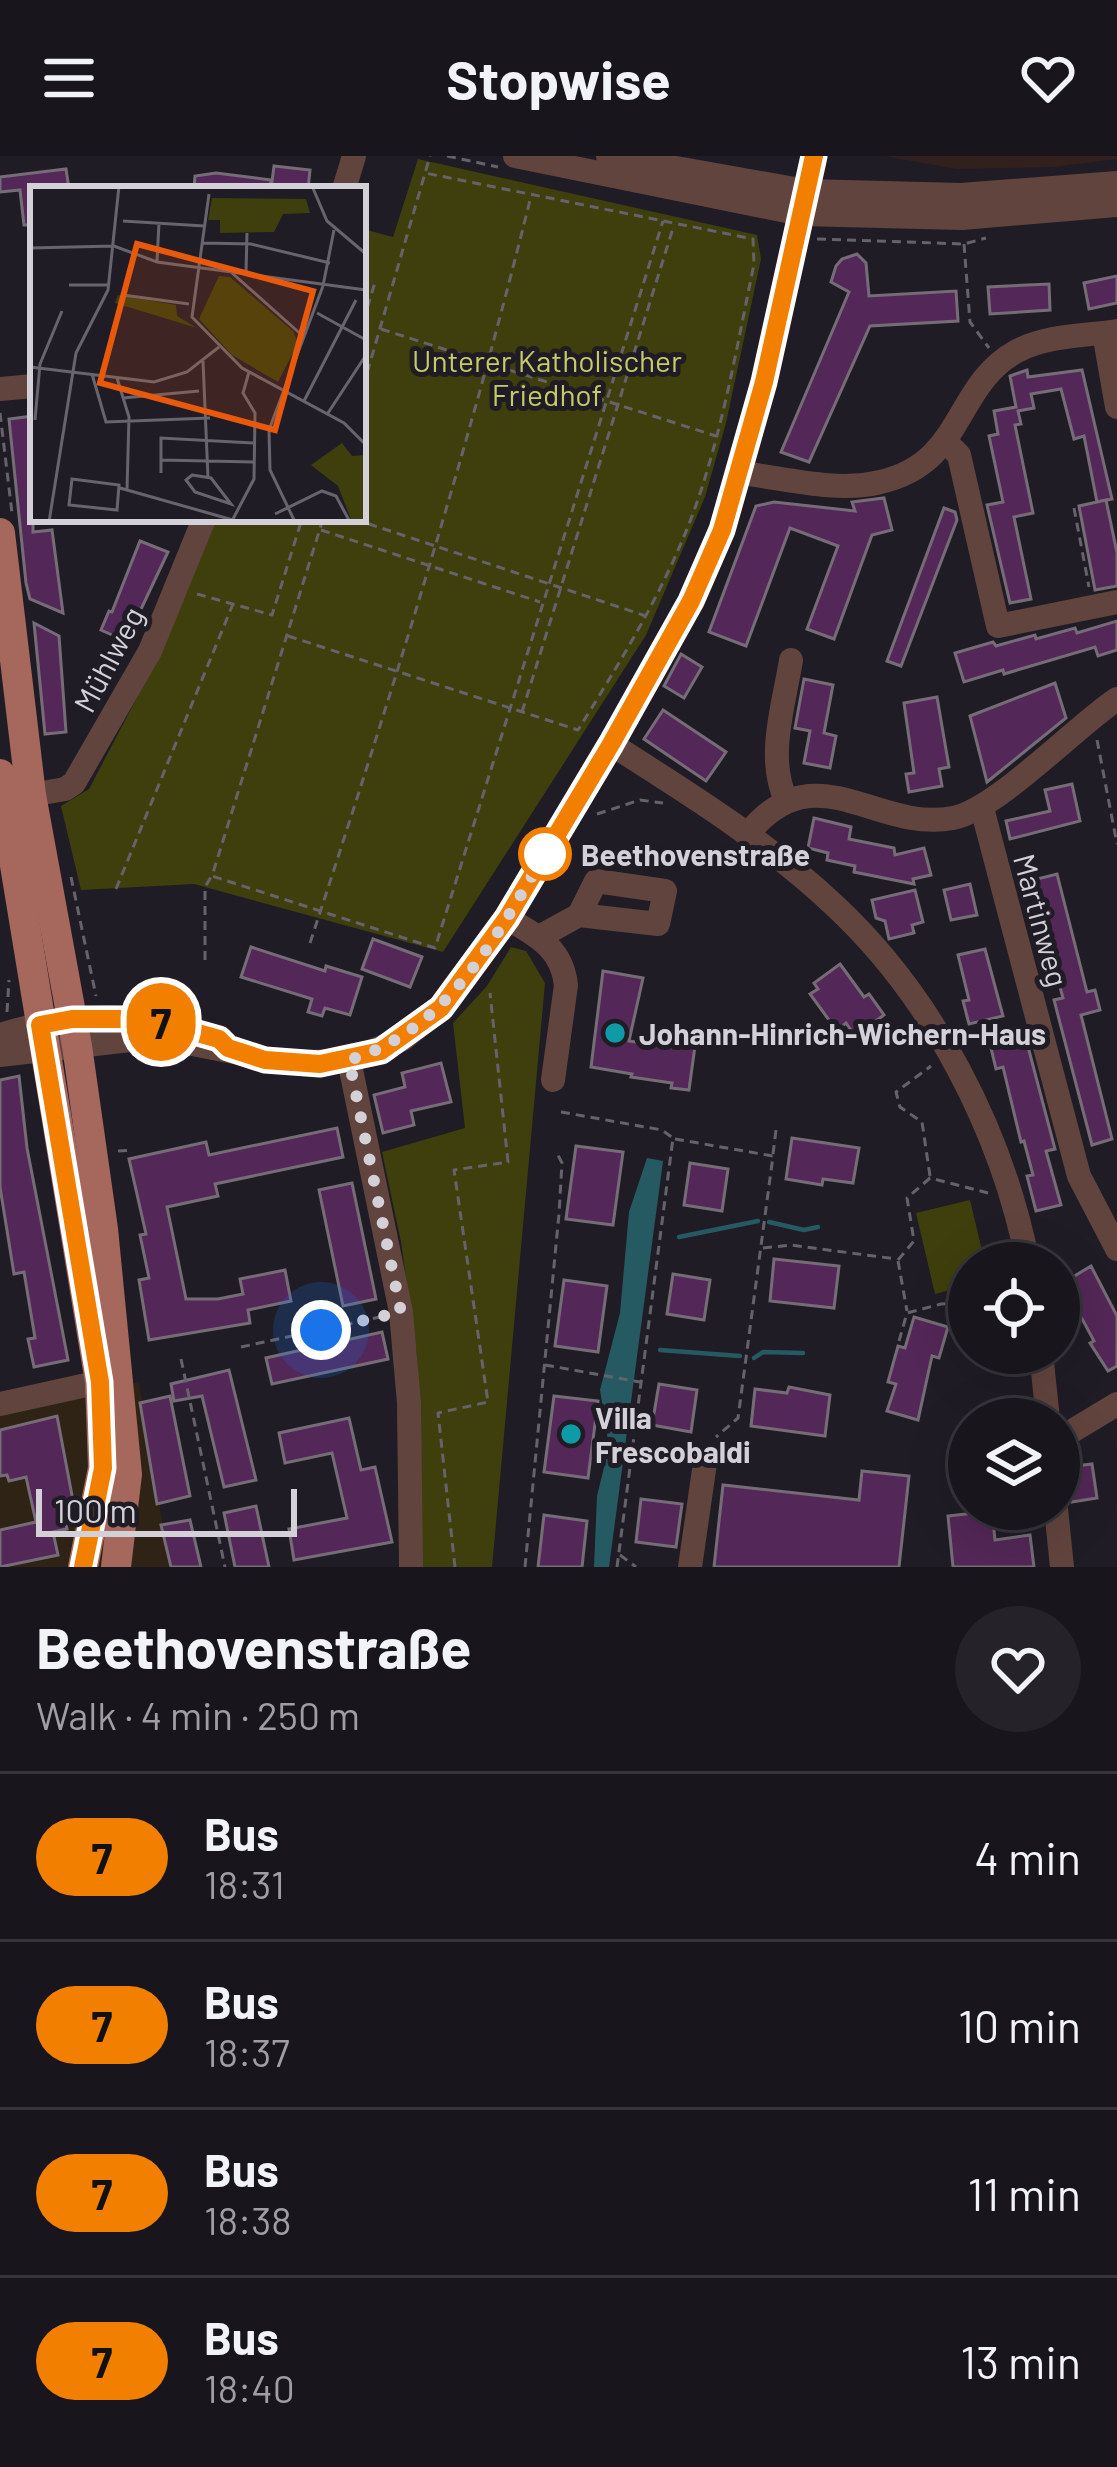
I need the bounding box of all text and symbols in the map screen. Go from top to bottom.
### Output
icon: menu [36,45,102,111]
icon: heart [1015,45,1081,111]
text: Stopwise [446,46,671,111]
inset map [30,186,366,522]
park label: Unterer Katholischer Friedhof [412,342,682,412]
street label: Mühlweg [65,600,151,718]
marker: Beethovenstraße [520,829,570,879]
place label: Beethovenstraße [581,836,810,872]
street label: Martinweg [1007,850,1077,990]
line badge: 7 [122,983,200,1061]
text: 7 [151,997,171,1047]
place label: Johann-Hinrich-Wichern-Haus [639,1015,1046,1051]
marker: Johann-Hinrich-Wichern-Haus [602,1020,628,1046]
map controls [948,1242,1080,1530]
button: locate [948,1242,1080,1374]
your location [291,1300,351,1360]
button: layers [948,1398,1080,1530]
place label: Villa Frescobaldi [595,1399,751,1469]
marker: Villa Frescobaldi [558,1421,584,1447]
scale bar [36,1483,297,1536]
text: 100 m [54,1490,137,1530]
button: heart [955,1606,1081,1732]
text: Beethovenstraße [36,1612,471,1680]
text: Walk · 4 min · 250 m [36,1691,360,1738]
text: Bus [204,1806,279,1860]
text: 4 min [974,1830,1081,1884]
text: 7 [92,1832,112,1882]
text: 18:31 [204,1860,285,1907]
text: Bus [204,1974,279,2028]
text: 10 min [958,1998,1081,2052]
text: 7 [92,2000,112,2050]
text: 18:37 [204,2028,290,2075]
text: Bus [204,2142,279,2196]
text: 11 min [967,2166,1081,2220]
text: 7 [92,2168,112,2218]
text: 18:38 [204,2196,292,2243]
text: Bus [204,2310,279,2364]
text: 13 min [960,2334,1081,2388]
text: 7 [92,2336,112,2386]
text: 18:40 [204,2364,295,2411]

